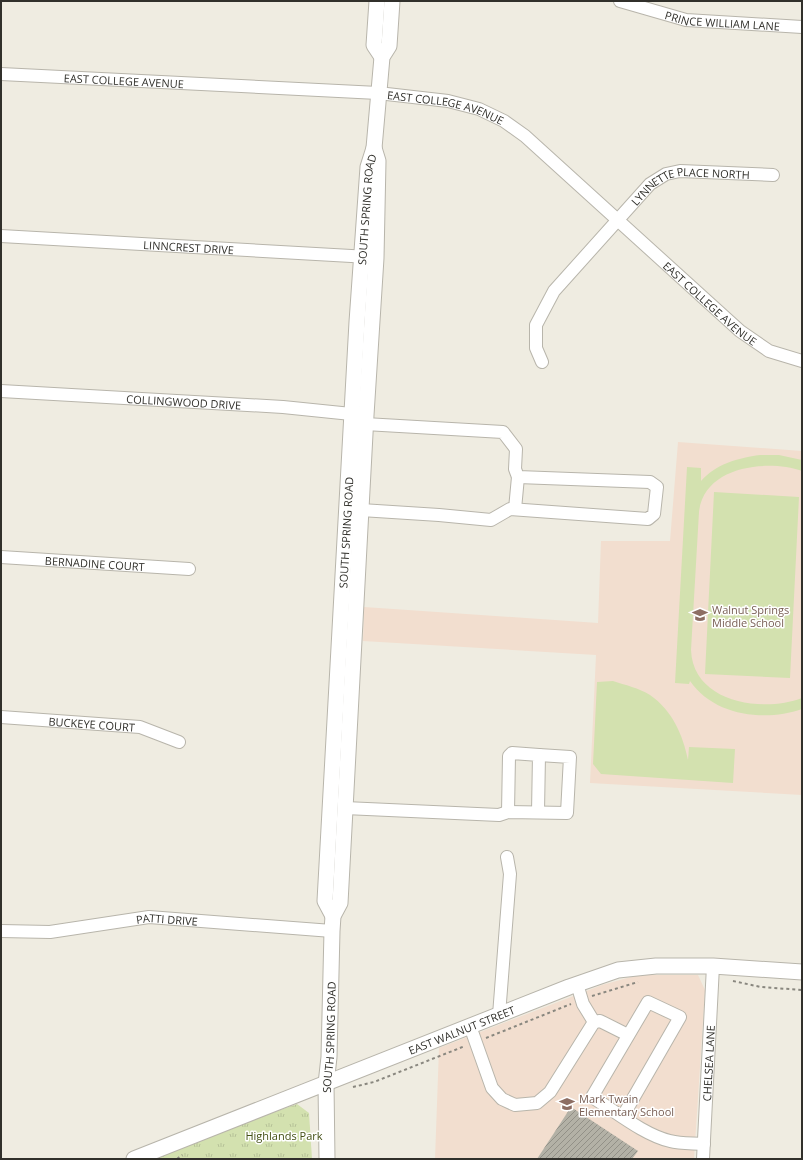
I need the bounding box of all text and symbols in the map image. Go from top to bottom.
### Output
street label: PRINCE WILLIAM LANE [663,7,780,33]
street label: EAST COLLEGE AVENUE [63,70,184,91]
street label: EAST COLLEGE AVENUE [386,87,507,128]
street label: SOUTH SPRING ROAD [354,152,379,265]
street label: LYNNETTE PLACE NORTH [627,163,750,208]
street label: LINNCREST DRIVE [143,237,234,257]
street label: EAST COLLEGE AVENUE [660,258,760,348]
street label: COLLINGWOOD DRIVE [126,391,242,412]
street label: SOUTH SPRING ROAD [335,476,356,589]
street label: BERNADINE COURT [44,552,145,574]
place label: Walnut Springs Middle School [712,602,789,630]
school or university icon: Walnut Springs Middle School [691,606,709,624]
street label: BUCKEYE COURT [48,713,135,734]
street label: PATTI DRIVE [135,910,198,928]
street label: SOUTH SPRING ROAD [318,981,338,1093]
street label: EAST WALNUT STREET [406,1002,517,1057]
street label: CHELSEA LANE [699,1025,717,1102]
place label: Mark Twain Elementary School [579,1091,674,1119]
school or university icon: Mark Twain Elementary School [558,1095,576,1113]
park label: Highlands Park [245,1128,323,1143]

